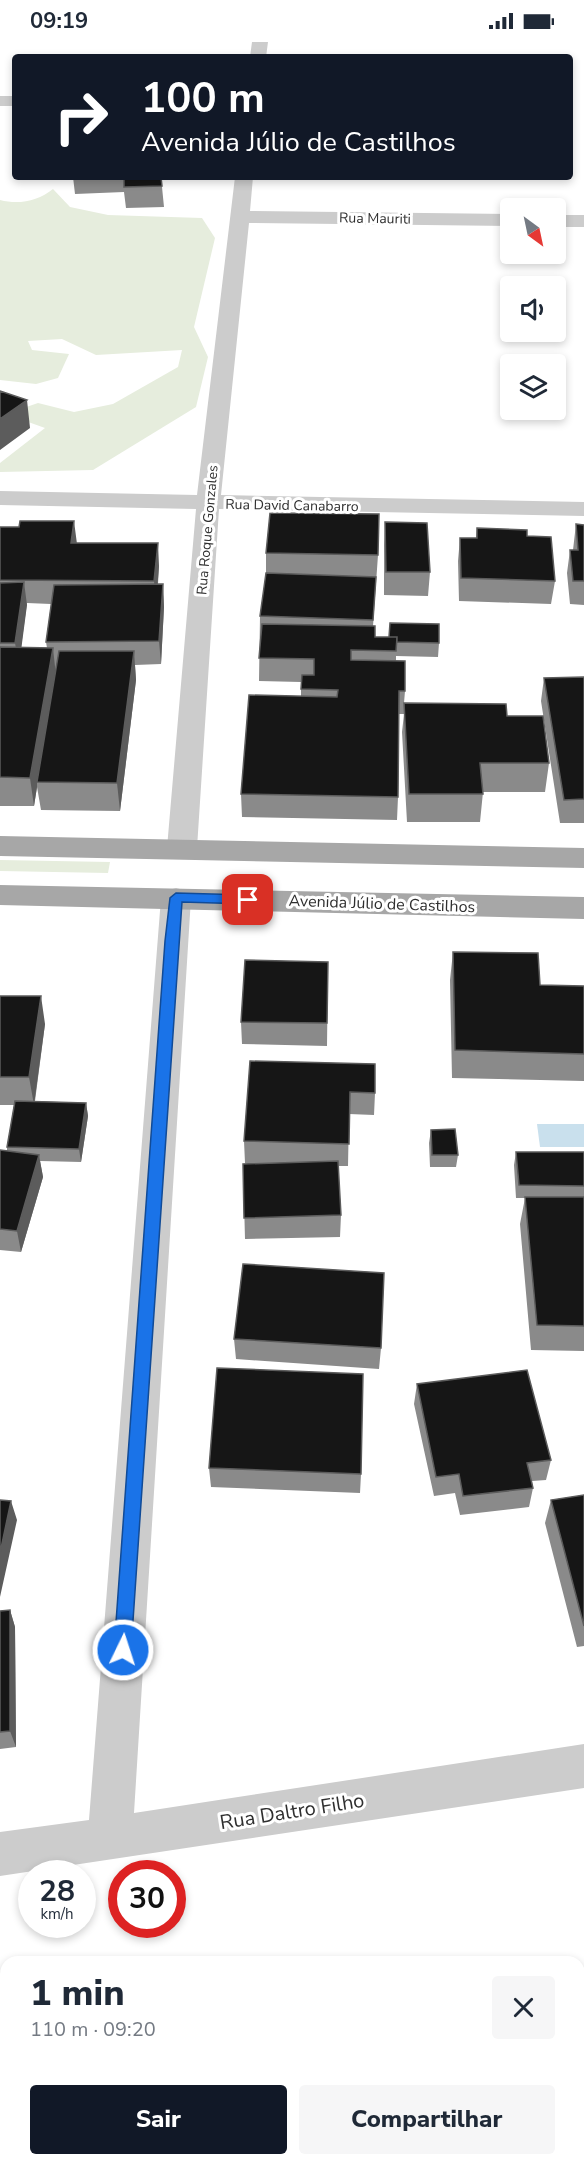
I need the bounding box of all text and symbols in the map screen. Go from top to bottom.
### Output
text: 09:19 [30,6,88,36]
text: 100 m [141,70,265,127]
icon: right [42,78,120,156]
text: Avenida Júlio de Castilhos [141,124,456,161]
north arrow [500,198,566,264]
map controls [500,198,566,420]
street label: Rua Mauriti [339,208,411,229]
button: sound [500,276,566,342]
button: layers [500,354,566,420]
street label: Rua Roque Gonzales [192,464,223,596]
street label: Rua David Canabarro [225,495,359,516]
pin [222,874,273,925]
icon: arrive [231,883,264,916]
street label: Avenida Júlio de Castilhos [288,890,476,918]
position arrow [91,1618,155,1682]
street label: Rua Daltro Filho [218,1787,366,1836]
speed limit sign: 30 [108,1860,186,1938]
text: 28 [39,1871,75,1912]
text: km/h [40,1904,74,1924]
text: 1 min [30,1969,125,2018]
button: close [492,1976,555,2039]
text: 110 m · 09:20 [30,2016,156,2043]
button: Sair [30,2085,287,2154]
button: Compartilhar [299,2085,555,2154]

